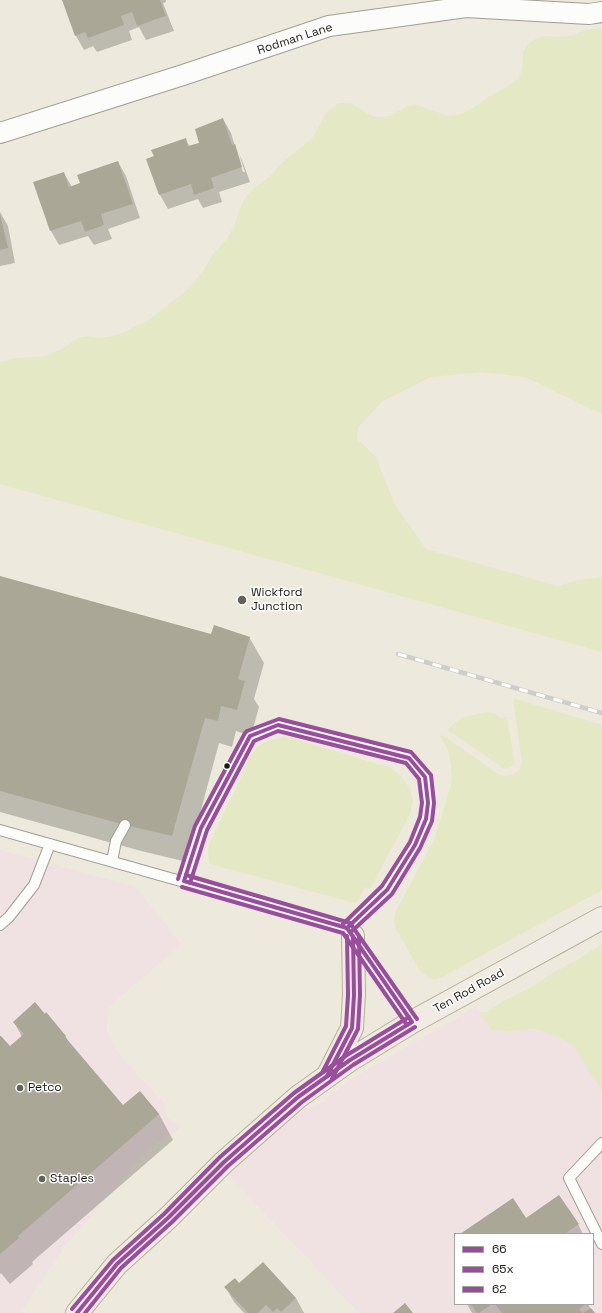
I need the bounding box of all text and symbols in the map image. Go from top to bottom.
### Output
street label: Rodman Lane [256,20,334,58]
place label: Wickford Junction [251,586,303,614]
marker: Wickford Junction [236,594,248,606]
unlabelled marker [222,761,232,771]
street label: Ten Rod Road [431,966,507,1016]
place label: Petco [28,1081,62,1095]
marker: Petco [15,1083,25,1093]
place label: Staples [50,1172,94,1186]
marker: Staples [37,1174,47,1184]
legend [454,1233,594,1305]
text: 66 [492,1241,507,1257]
text: 65x [492,1261,514,1277]
text: 62 [492,1281,507,1297]

